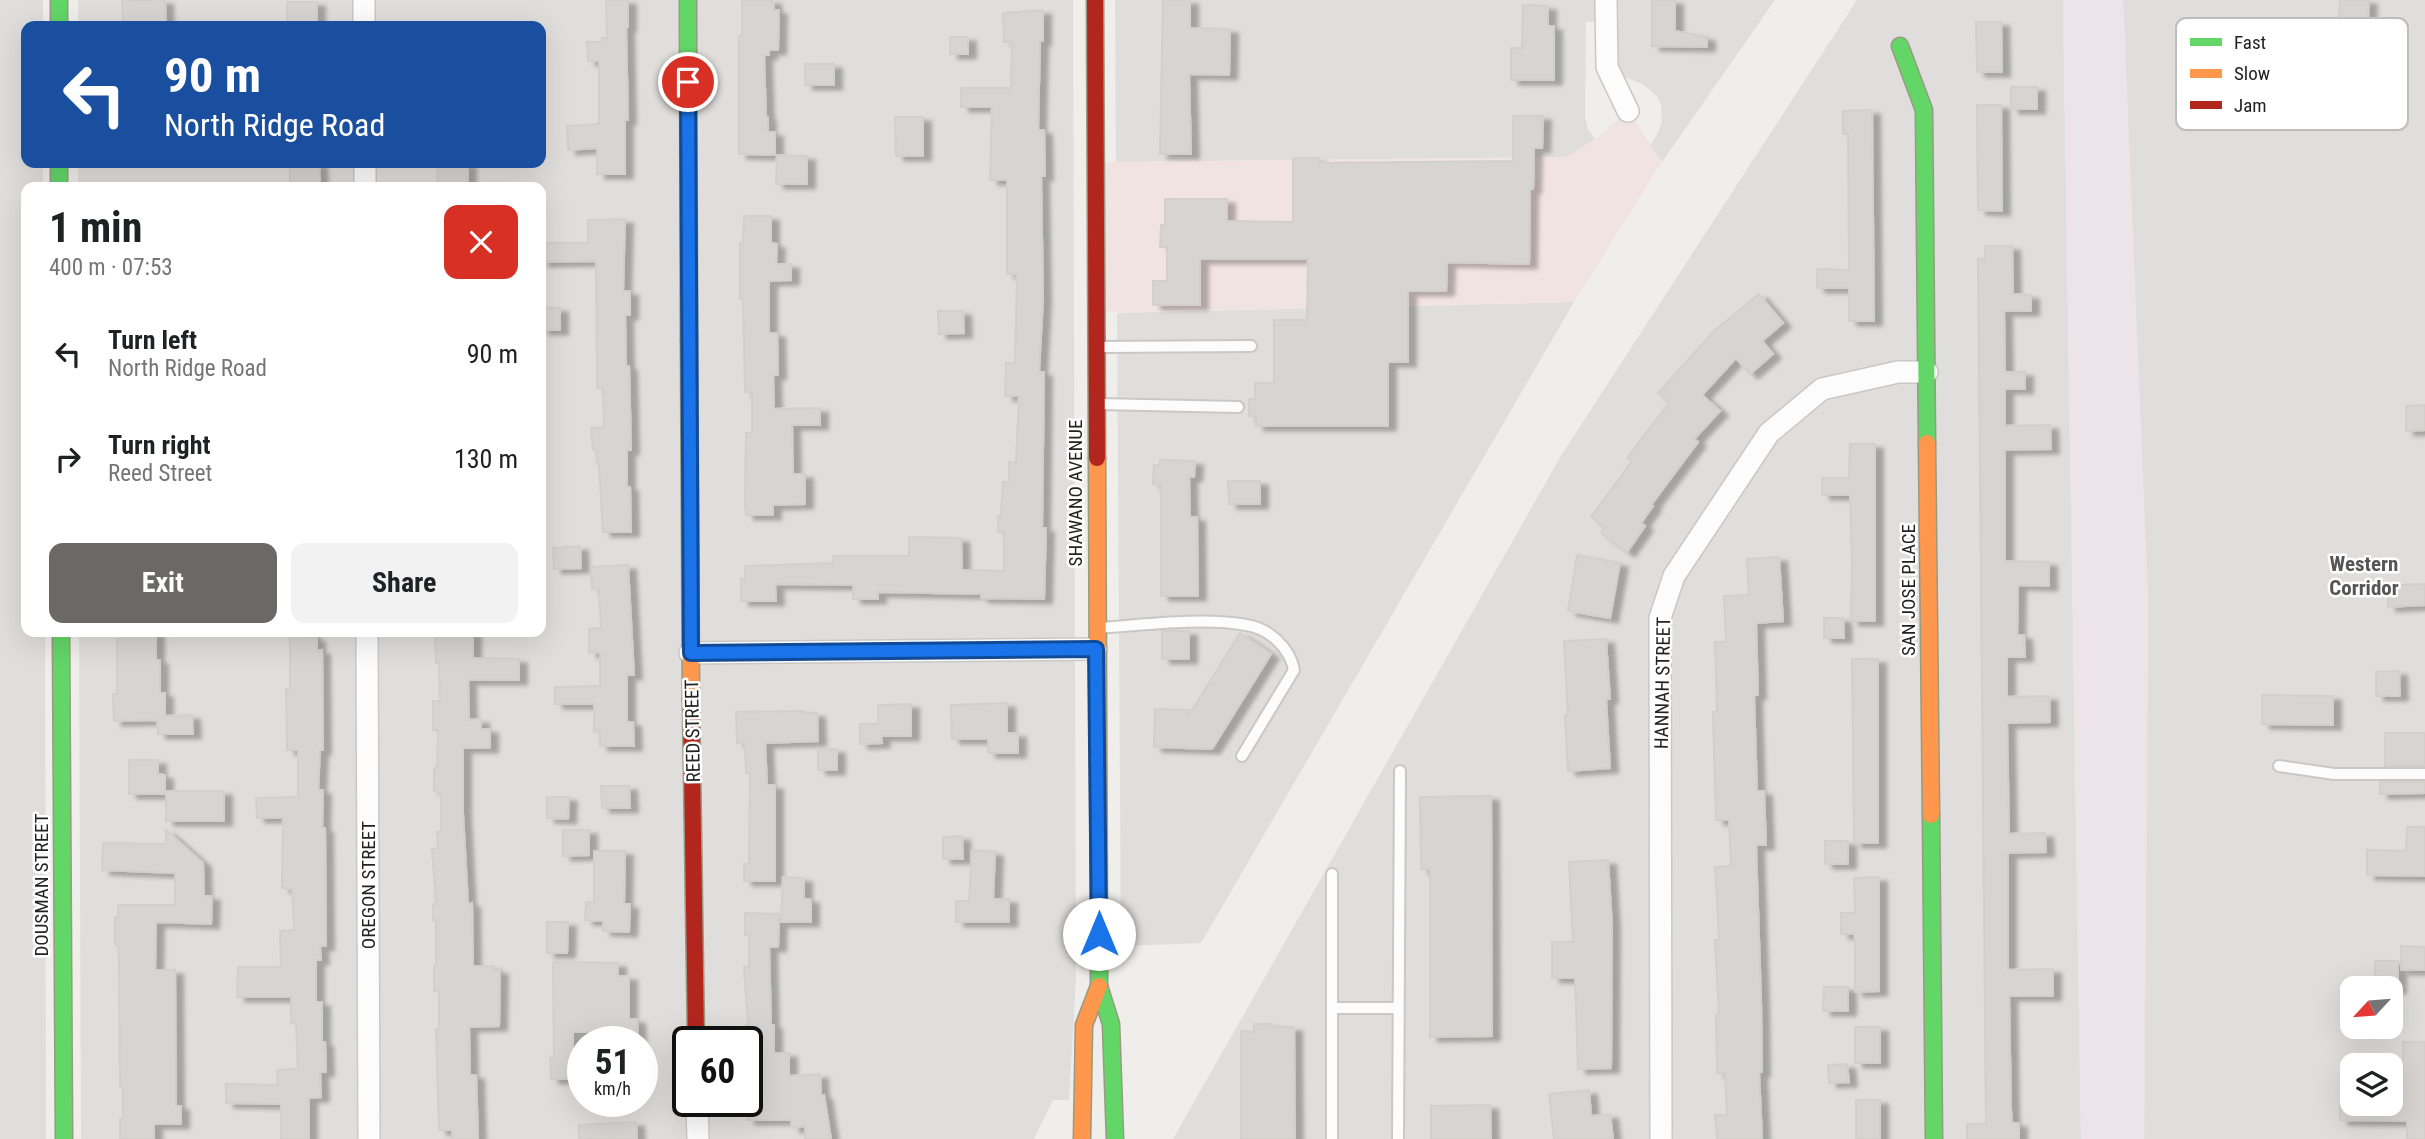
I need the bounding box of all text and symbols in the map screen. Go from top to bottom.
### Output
legend [2176,18,2408,130]
text: Fast [2234,31,2266,54]
text: 90 m [164,47,261,104]
icon: left [49,49,140,140]
pin [658,52,718,112]
text: Slow [2234,62,2270,85]
icon: arrive [669,63,707,101]
text: Jam [2234,94,2267,117]
text: North Ridge Road [164,106,385,144]
text: 1 min [49,203,142,252]
button: close [444,205,518,279]
text: 400 m · 07:53 [49,254,173,281]
text: Turn left [108,325,197,355]
icon: left [49,335,87,373]
text: 90 m [467,339,518,369]
text: North Ridge Road [108,355,267,382]
street label: SHAWANO AVENUE [1064,420,1087,566]
text: Turn right [108,430,210,460]
icon: right [49,440,87,478]
text: 130 m [454,444,518,474]
text: Reed Street [108,460,212,487]
street label: SAN JOSE PLACE [1897,524,1920,656]
button: Exit [49,543,277,623]
button: Share [291,543,518,623]
district label: Western Corridor [2329,552,2399,600]
street label: HANNAH STREET [1650,616,1675,749]
street label: REED STREET [680,679,705,783]
street label: DOUSMAN STREET [30,813,53,957]
street label: OREGON STREET [357,821,380,949]
position arrow [1062,897,1136,971]
north arrow [2340,976,2403,1040]
map controls [2340,976,2403,1116]
speed limit sign: 60 [672,1026,763,1117]
text: 51 [595,1042,630,1083]
button: layers [2340,1053,2403,1116]
text: km/h [594,1078,631,1099]

